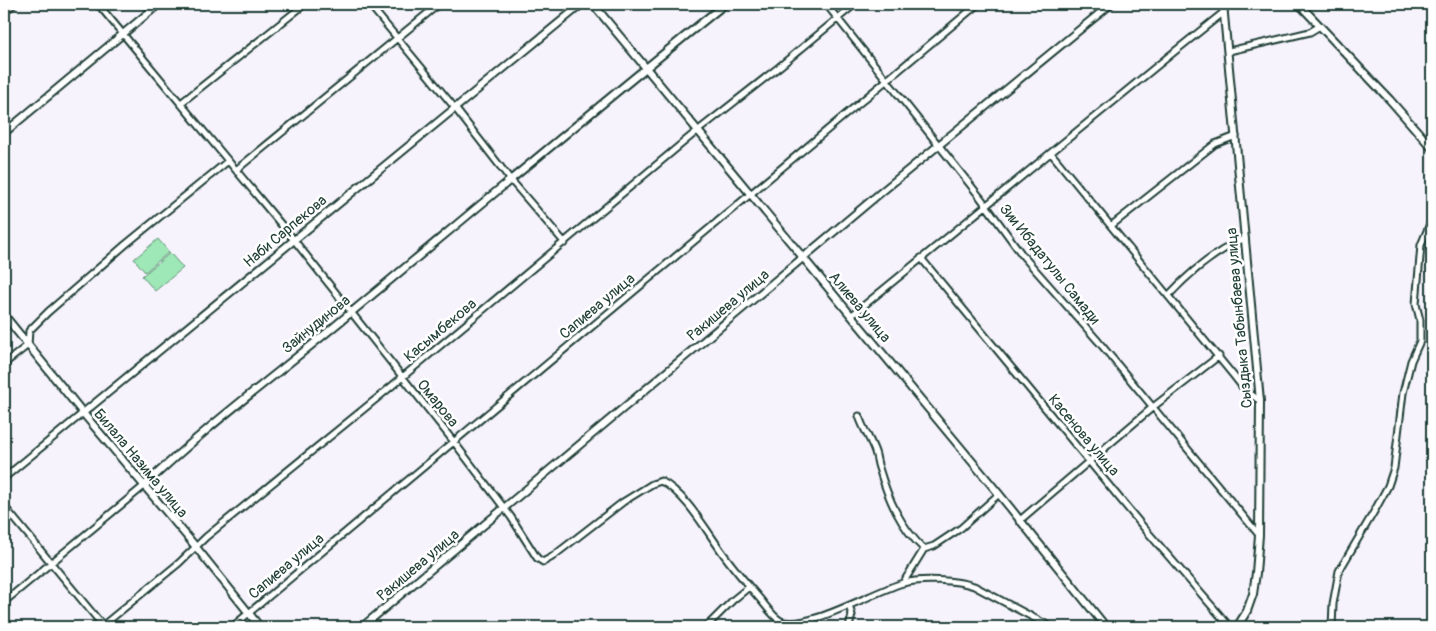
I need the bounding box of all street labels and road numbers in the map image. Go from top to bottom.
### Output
street label: Наби Сарпекова [240,191,331,272]
street label: Зии Ибадатулы Самади [995,200,1104,329]
street label: Сыздыка Табынбаева улица [1222,227,1257,409]
street label: Ракишева улица [683,265,773,345]
street label: Алиева улица [824,268,895,347]
street label: Сапиева улица [556,269,639,344]
street label: Зайнудинова [278,291,354,358]
street label: Касымбекова [400,295,480,366]
street label: Омарова [413,376,463,431]
street label: Касенова улица [1044,390,1123,480]
street label: Билала Назима улица [89,405,192,522]
street label: Ракишева улица [373,525,463,605]
street label: Сапиева улица [245,529,328,604]

